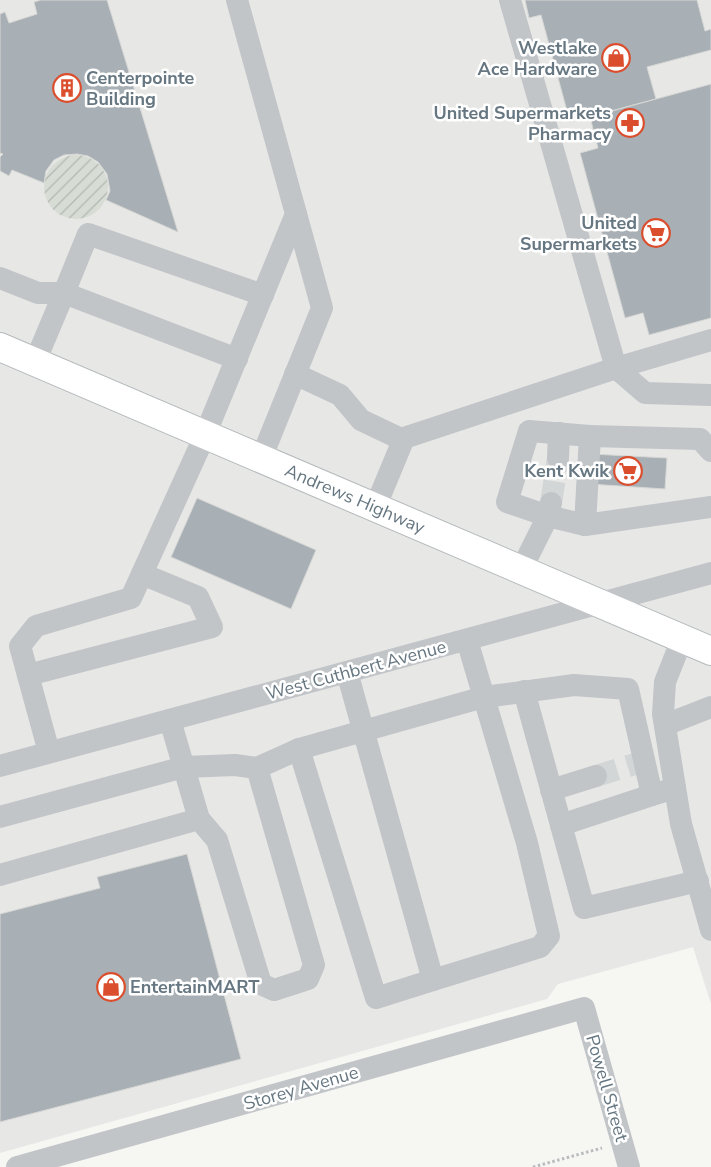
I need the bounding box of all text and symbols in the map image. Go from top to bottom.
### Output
place label: Westlake Ace Hardware [478,36,597,81]
shop icon: Westlake Ace Hardware [601,43,631,73]
place label: Centerpointe Building [86,66,195,111]
building icon: Centerpointe Building [52,73,82,103]
place label: United Supermarkets Pharmacy [433,101,612,146]
pharmacy icon: United Supermarkets Pharmacy [615,108,645,138]
place label: United Supermarkets [520,211,637,256]
supermarket icon: United Supermarkets [641,218,671,248]
supermarket icon: Kent Kwik [613,456,643,486]
street label: Andrews Highway [281,458,429,540]
place label: Kent Kwik [524,459,609,483]
street label: West Cuthbert Avenue [263,634,449,706]
shop icon: EntertainMART [96,972,126,1002]
place label: EntertainMART [130,975,260,999]
street label: Powell Street [580,1032,634,1145]
street label: Storey Avenue [241,1060,361,1116]

